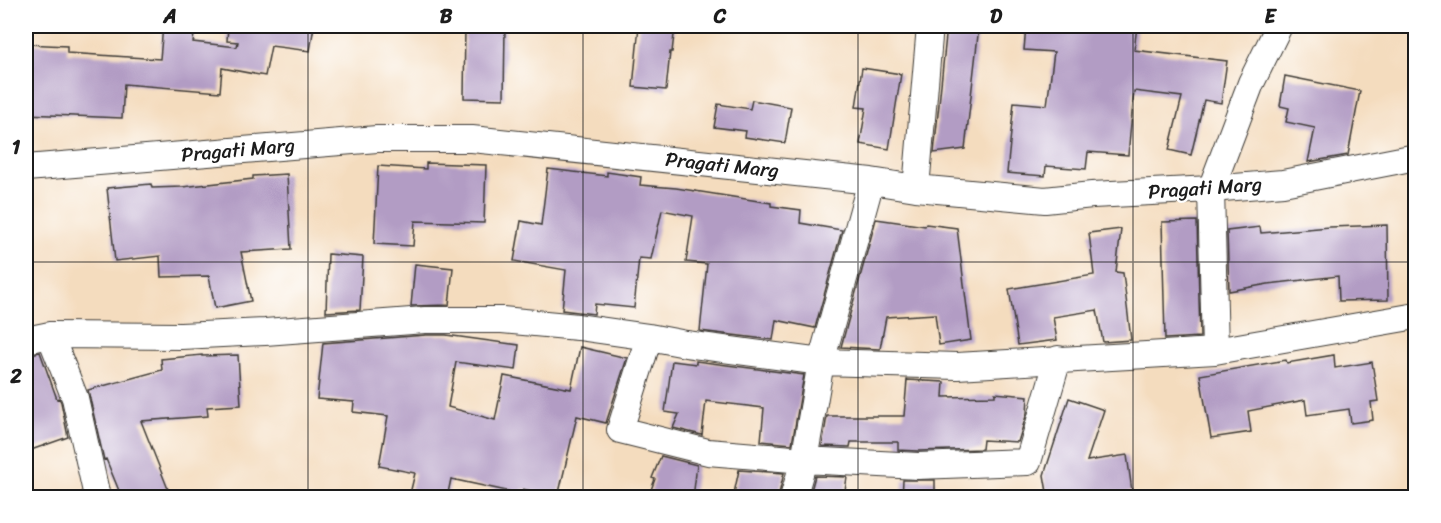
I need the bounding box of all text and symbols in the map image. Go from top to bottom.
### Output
text: A [162,0,177,34]
text: B [440,0,453,34]
text: C [713,0,727,34]
text: D [990,0,1003,34]
text: E [1264,0,1277,34]
street label: Pragati Marg [180,128,296,172]
text: 1 [12,130,21,165]
street label: Pragati Marg [663,142,781,188]
street label: Pragati Marg [1147,167,1263,209]
text: 2 [9,359,22,394]

